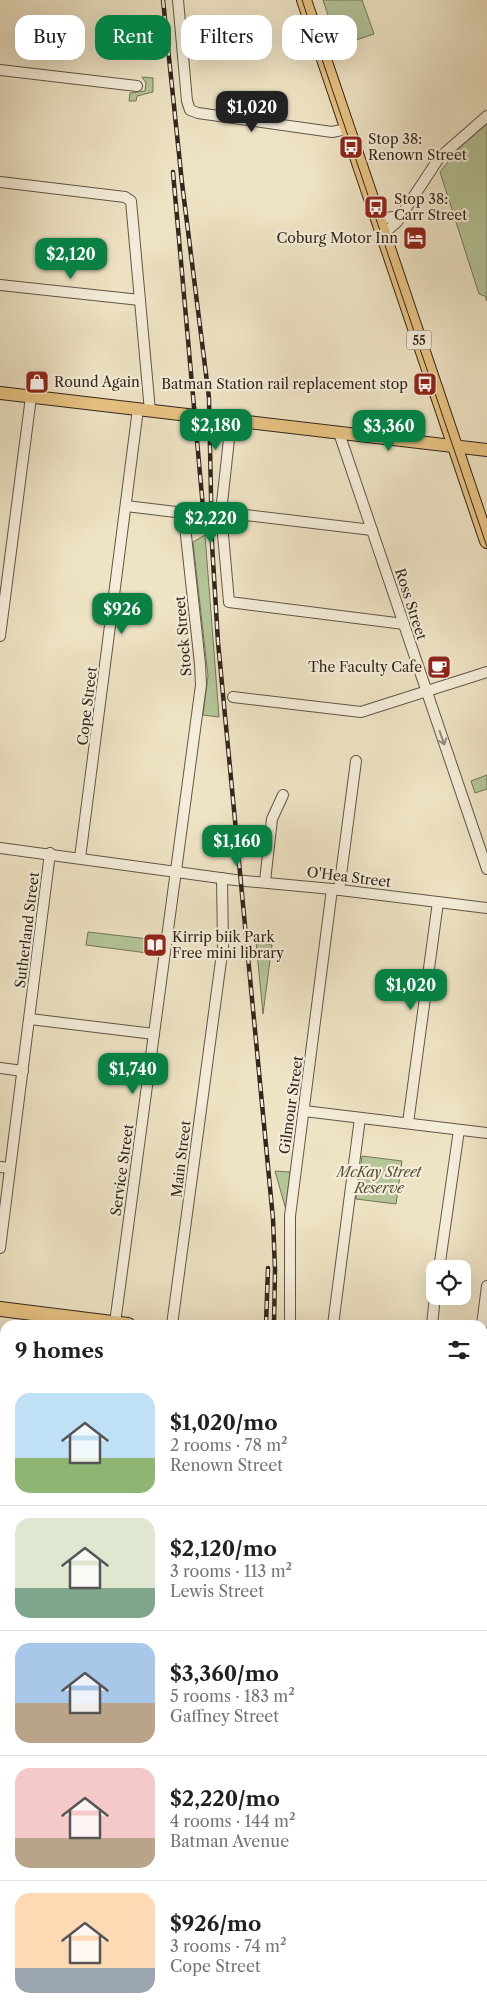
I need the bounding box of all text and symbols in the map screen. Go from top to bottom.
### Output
chip: Buy [15,15,85,60]
chip: Rent [95,15,171,60]
chip: Filters [181,15,272,60]
chip: New [282,15,357,60]
pin: $1,020 [211,90,293,133]
text: $1,020 [227,97,277,117]
place label: Stop 38: Renown Street [368,130,467,164]
bus stop icon: Stop 38: Renown Street [338,134,364,160]
place label: Stop 38: Carr Street [394,190,467,224]
bus stop icon: Stop 38: Carr Street [363,194,389,220]
hotel icon: Coburg Motor Inn [402,225,428,251]
place label: Coburg Motor Inn [277,229,398,247]
pin: $2,120 [30,238,112,280]
text: $2,120 [46,244,96,264]
road number: 55 [406,330,432,350]
shop icon: Round Again [24,369,50,395]
bus stop icon: Batman Station rail replacement stop [412,371,438,397]
place label: Round Again [54,373,140,391]
place label: Batman Station rail replacement stop [161,375,408,393]
pin: $2,180 [175,408,257,451]
pin: $3,360 [348,410,430,452]
text: $2,180 [191,415,241,435]
text: $3,360 [363,416,415,436]
pin: $2,220 [170,502,252,544]
text: $2,220 [185,508,237,528]
street label: Ross Street [391,566,431,642]
pin: $926 [92,592,152,635]
street label: Stock Street [171,595,195,677]
text: $926 [103,599,141,619]
cafe icon: The Faculty Cafe [426,654,452,680]
place label: The Faculty Cafe [308,658,422,676]
street label: Cope Street [73,666,101,746]
one-way arrow [438,730,447,745]
pin: $1,160 [196,824,278,867]
text: $1,160 [213,831,261,851]
street label: O'Hea Street [306,863,392,891]
street label: Sutherland Street [11,871,43,989]
place label: Kirrip biik Park Free mini library [172,928,284,962]
library icon: Kirrip biik Park Free mini library [142,932,168,958]
pin: $1,020 [370,968,452,1011]
text: $1,020 [386,975,436,995]
pin: $1,740 [92,1052,174,1095]
street label: Gilmour Street [275,1055,307,1155]
text: $1,740 [109,1059,157,1079]
street label: Main Street [167,1119,195,1199]
street label: Service Street [107,1123,137,1217]
park label: McKay Street Reserve [335,1163,422,1197]
map controls [426,1260,471,1305]
button: locate [426,1260,471,1305]
icon: filters [445,1336,473,1364]
text: 9 homes [15,1338,104,1363]
text: $1,020/mo [170,1410,278,1435]
icon: home [55,1413,115,1473]
text: 2 rooms · 78 m² [170,1435,288,1455]
text: Renown Street [170,1455,283,1475]
text: $2,120/mo [170,1536,277,1561]
icon: home [55,1538,115,1598]
text: 3 rooms · 113 m² [170,1561,292,1581]
text: Lewis Street [170,1581,264,1601]
text: $3,360/mo [170,1661,279,1686]
icon: home [55,1663,115,1723]
text: 5 rooms · 183 m² [170,1686,295,1706]
text: Gaffney Street [170,1706,279,1726]
text: $2,220/mo [170,1786,280,1811]
icon: home [55,1788,115,1848]
text: 4 rooms · 144 m² [170,1811,295,1831]
text: Batman Avenue [170,1831,289,1851]
text: $926/mo [170,1911,261,1936]
icon: home [55,1913,115,1973]
text: 3 rooms · 74 m² [170,1936,286,1956]
text: Cope Street [170,1956,261,1976]

